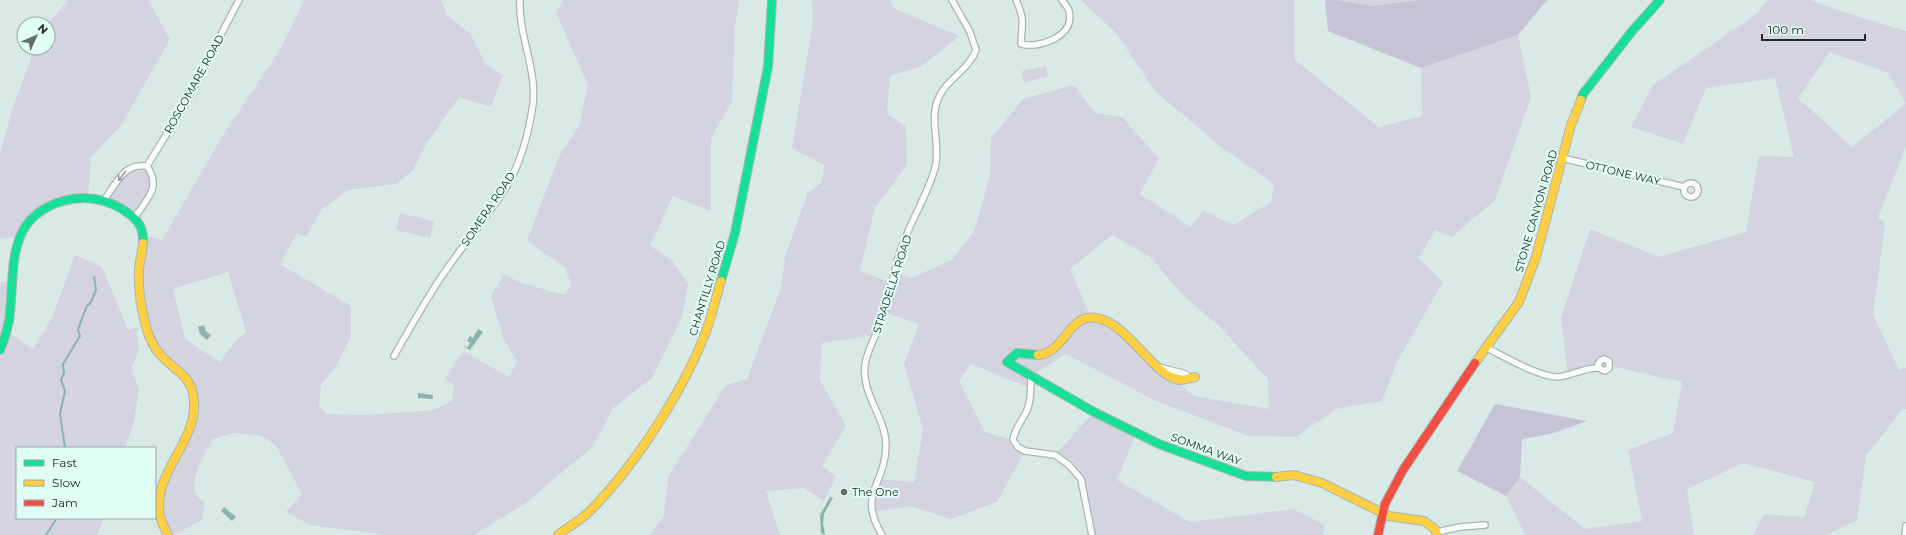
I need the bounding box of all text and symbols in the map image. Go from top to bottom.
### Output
north arrow [16,16,56,56]
scale bar [1762,16,1865,42]
text: N [35,21,51,37]
text: 100 m [1768,22,1804,37]
street label: ROSCOMARE ROAD [161,32,227,136]
street label: STONE CANYON ROAD [1512,148,1560,274]
street label: OTTONE WAY [1584,158,1662,188]
street label: SOMERA ROAD [458,169,518,249]
one-way arrow [118,171,126,182]
street label: STRADELLA ROAD [869,233,915,335]
street label: CHANTILLY ROAD [686,238,728,338]
street label: SOMMA WAY [1169,430,1243,468]
legend [16,447,156,519]
text: Fast [52,455,77,470]
text: Slow [52,475,81,490]
place label: The One [852,485,899,499]
marker: The One [839,487,849,497]
text: Jam [51,495,78,510]

